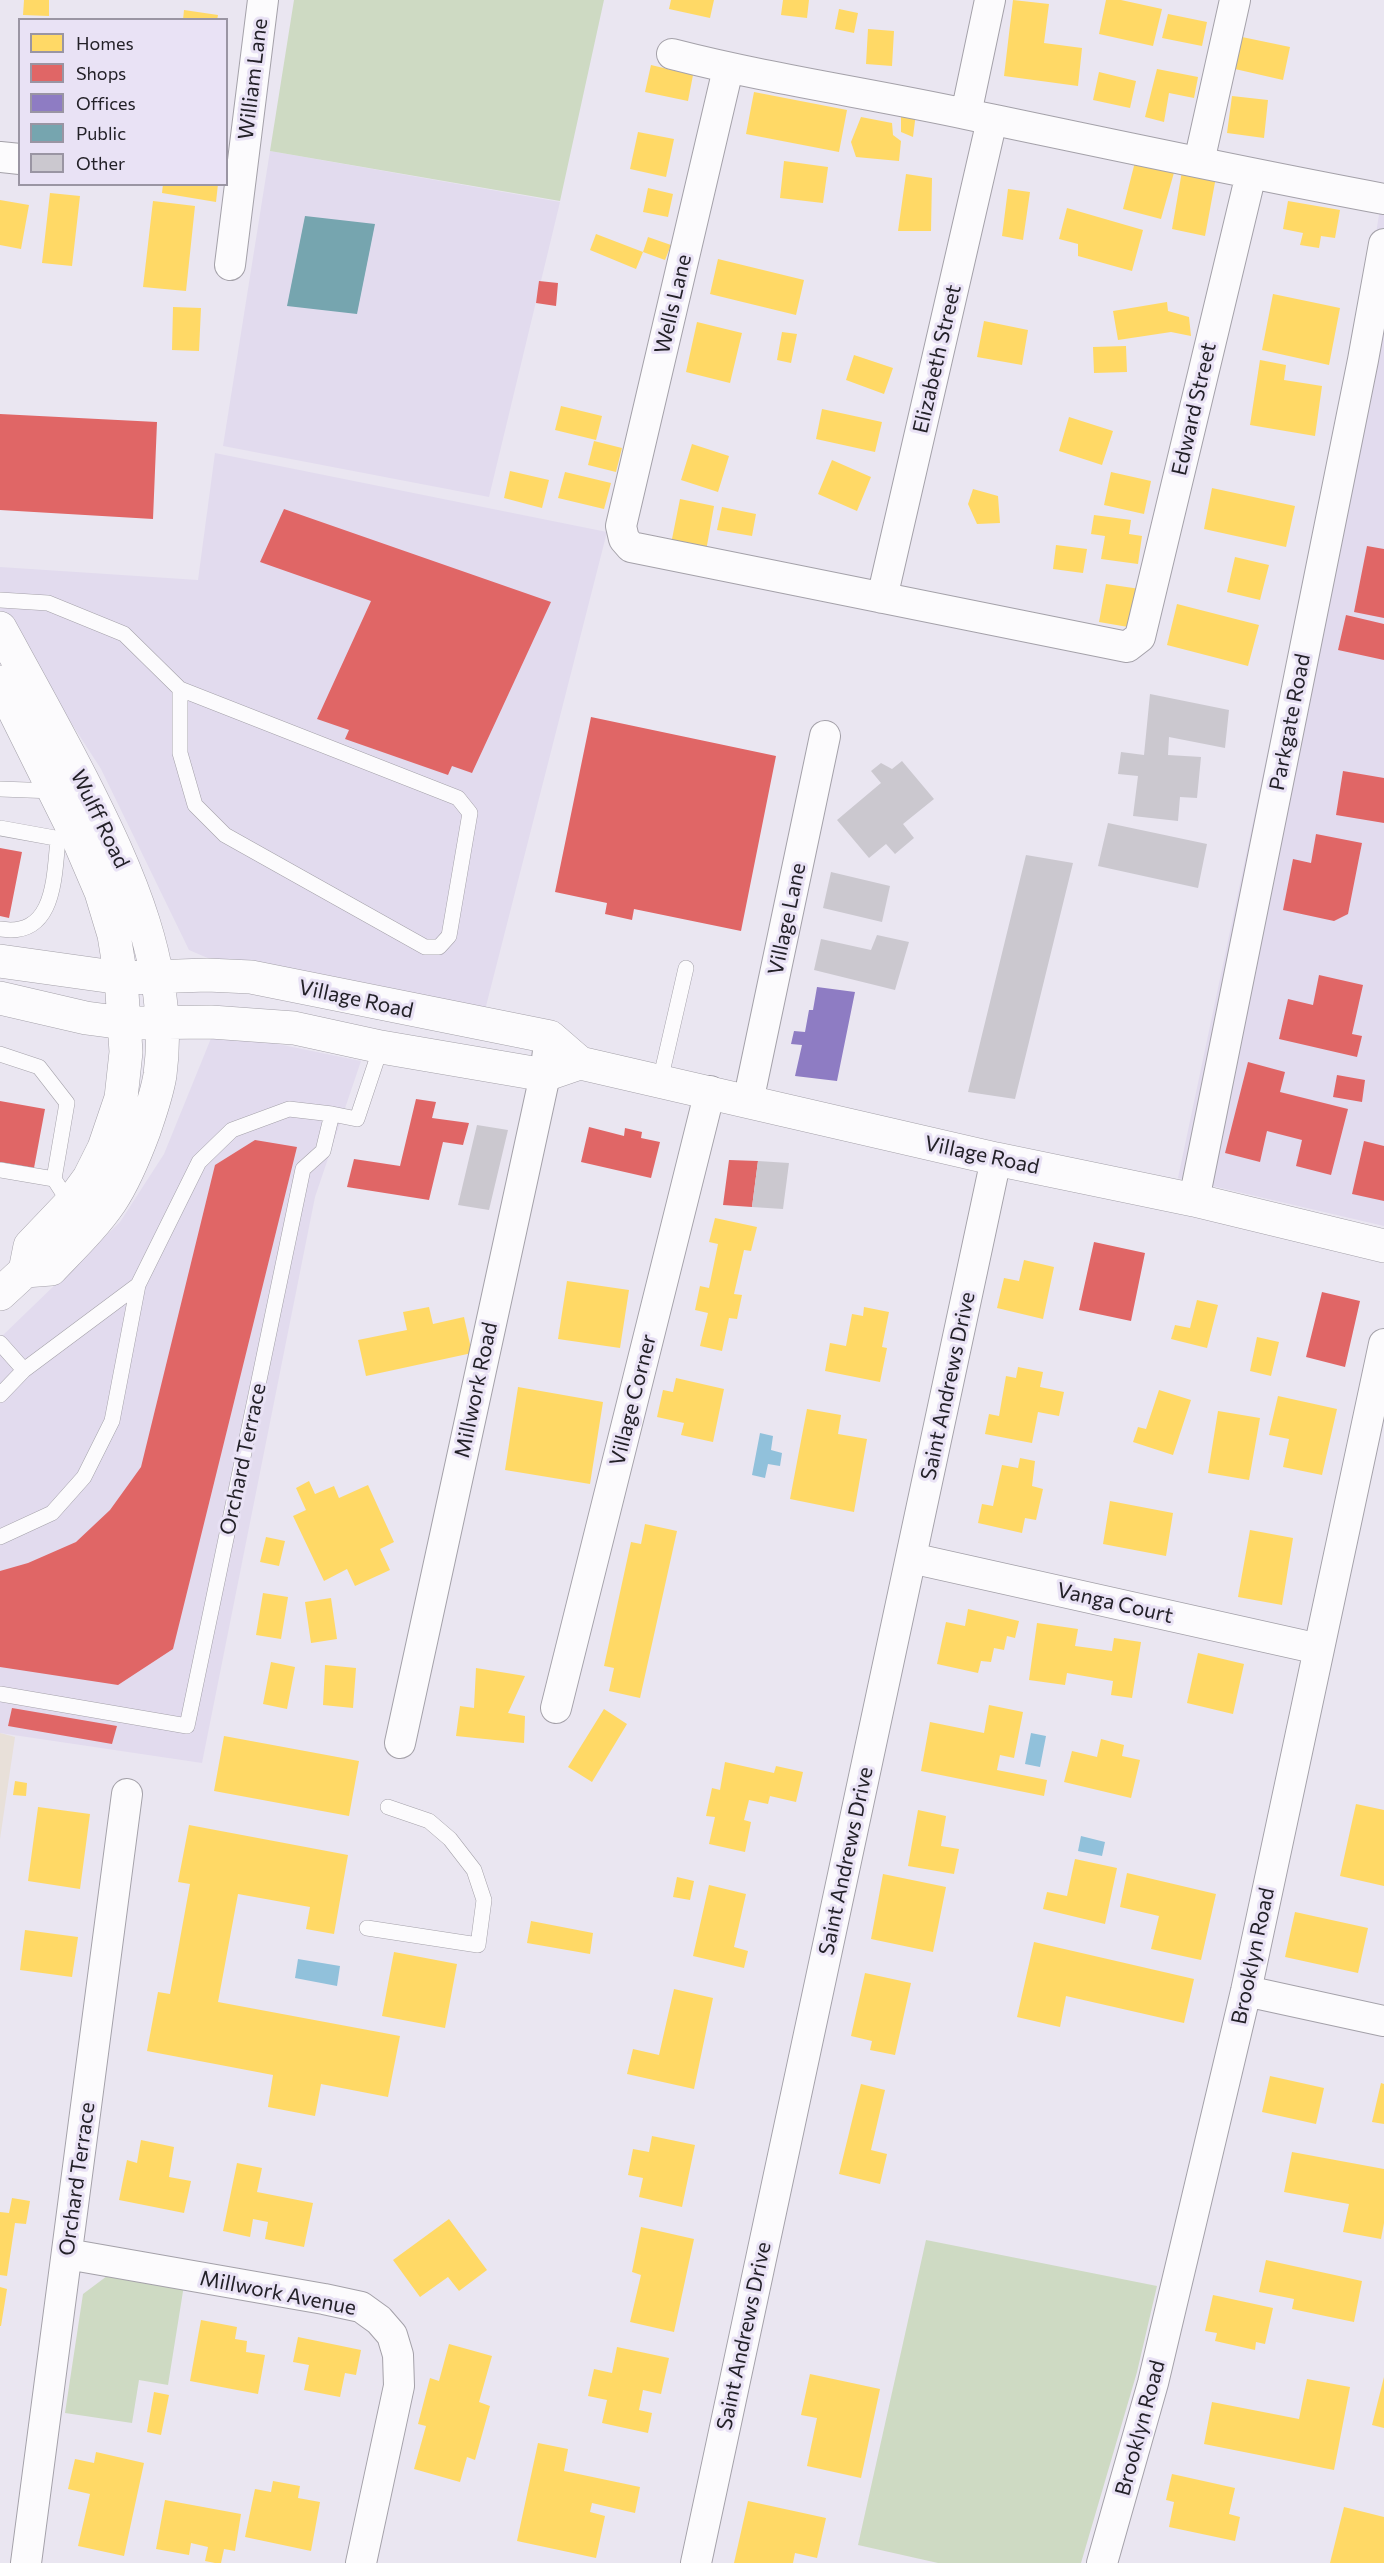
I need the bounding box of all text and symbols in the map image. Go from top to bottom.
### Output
street label: William Lane [233,17,273,141]
legend [18,18,228,186]
text: Homes [76,32,134,54]
text: Shops [76,62,126,84]
text: Offices [76,92,136,114]
text: Public [76,122,126,144]
text: Other [76,152,125,174]
street label: Wells Lane [649,252,697,356]
street label: Elizabeth Street [908,282,966,436]
street label: Edward Street [1166,340,1222,478]
street label: Parkgate Road [1264,651,1316,793]
street label: Wulff Road [65,766,135,872]
street label: Village Lane [763,861,811,977]
street label: Village Road [296,975,416,1023]
street label: Village Road [922,1131,1042,1179]
street label: Saint Andrews Drive [916,1290,980,1482]
street label: Millwork Road [449,1320,503,1460]
street label: Village Corner [604,1332,662,1468]
street label: Orchard Terrace [215,1381,271,1537]
street label: Vanga Court [1055,1577,1175,1629]
street label: Saint Andrews Drive [814,1765,878,1957]
street label: Brooklyn Road [1226,1885,1280,2027]
street label: Orchard Terrace [54,2101,100,2257]
street label: Saint Andrews Drive [712,2240,776,2432]
street label: Millwork Avenue [198,2265,358,2321]
street label: Brooklyn Road [1110,2357,1170,2499]

